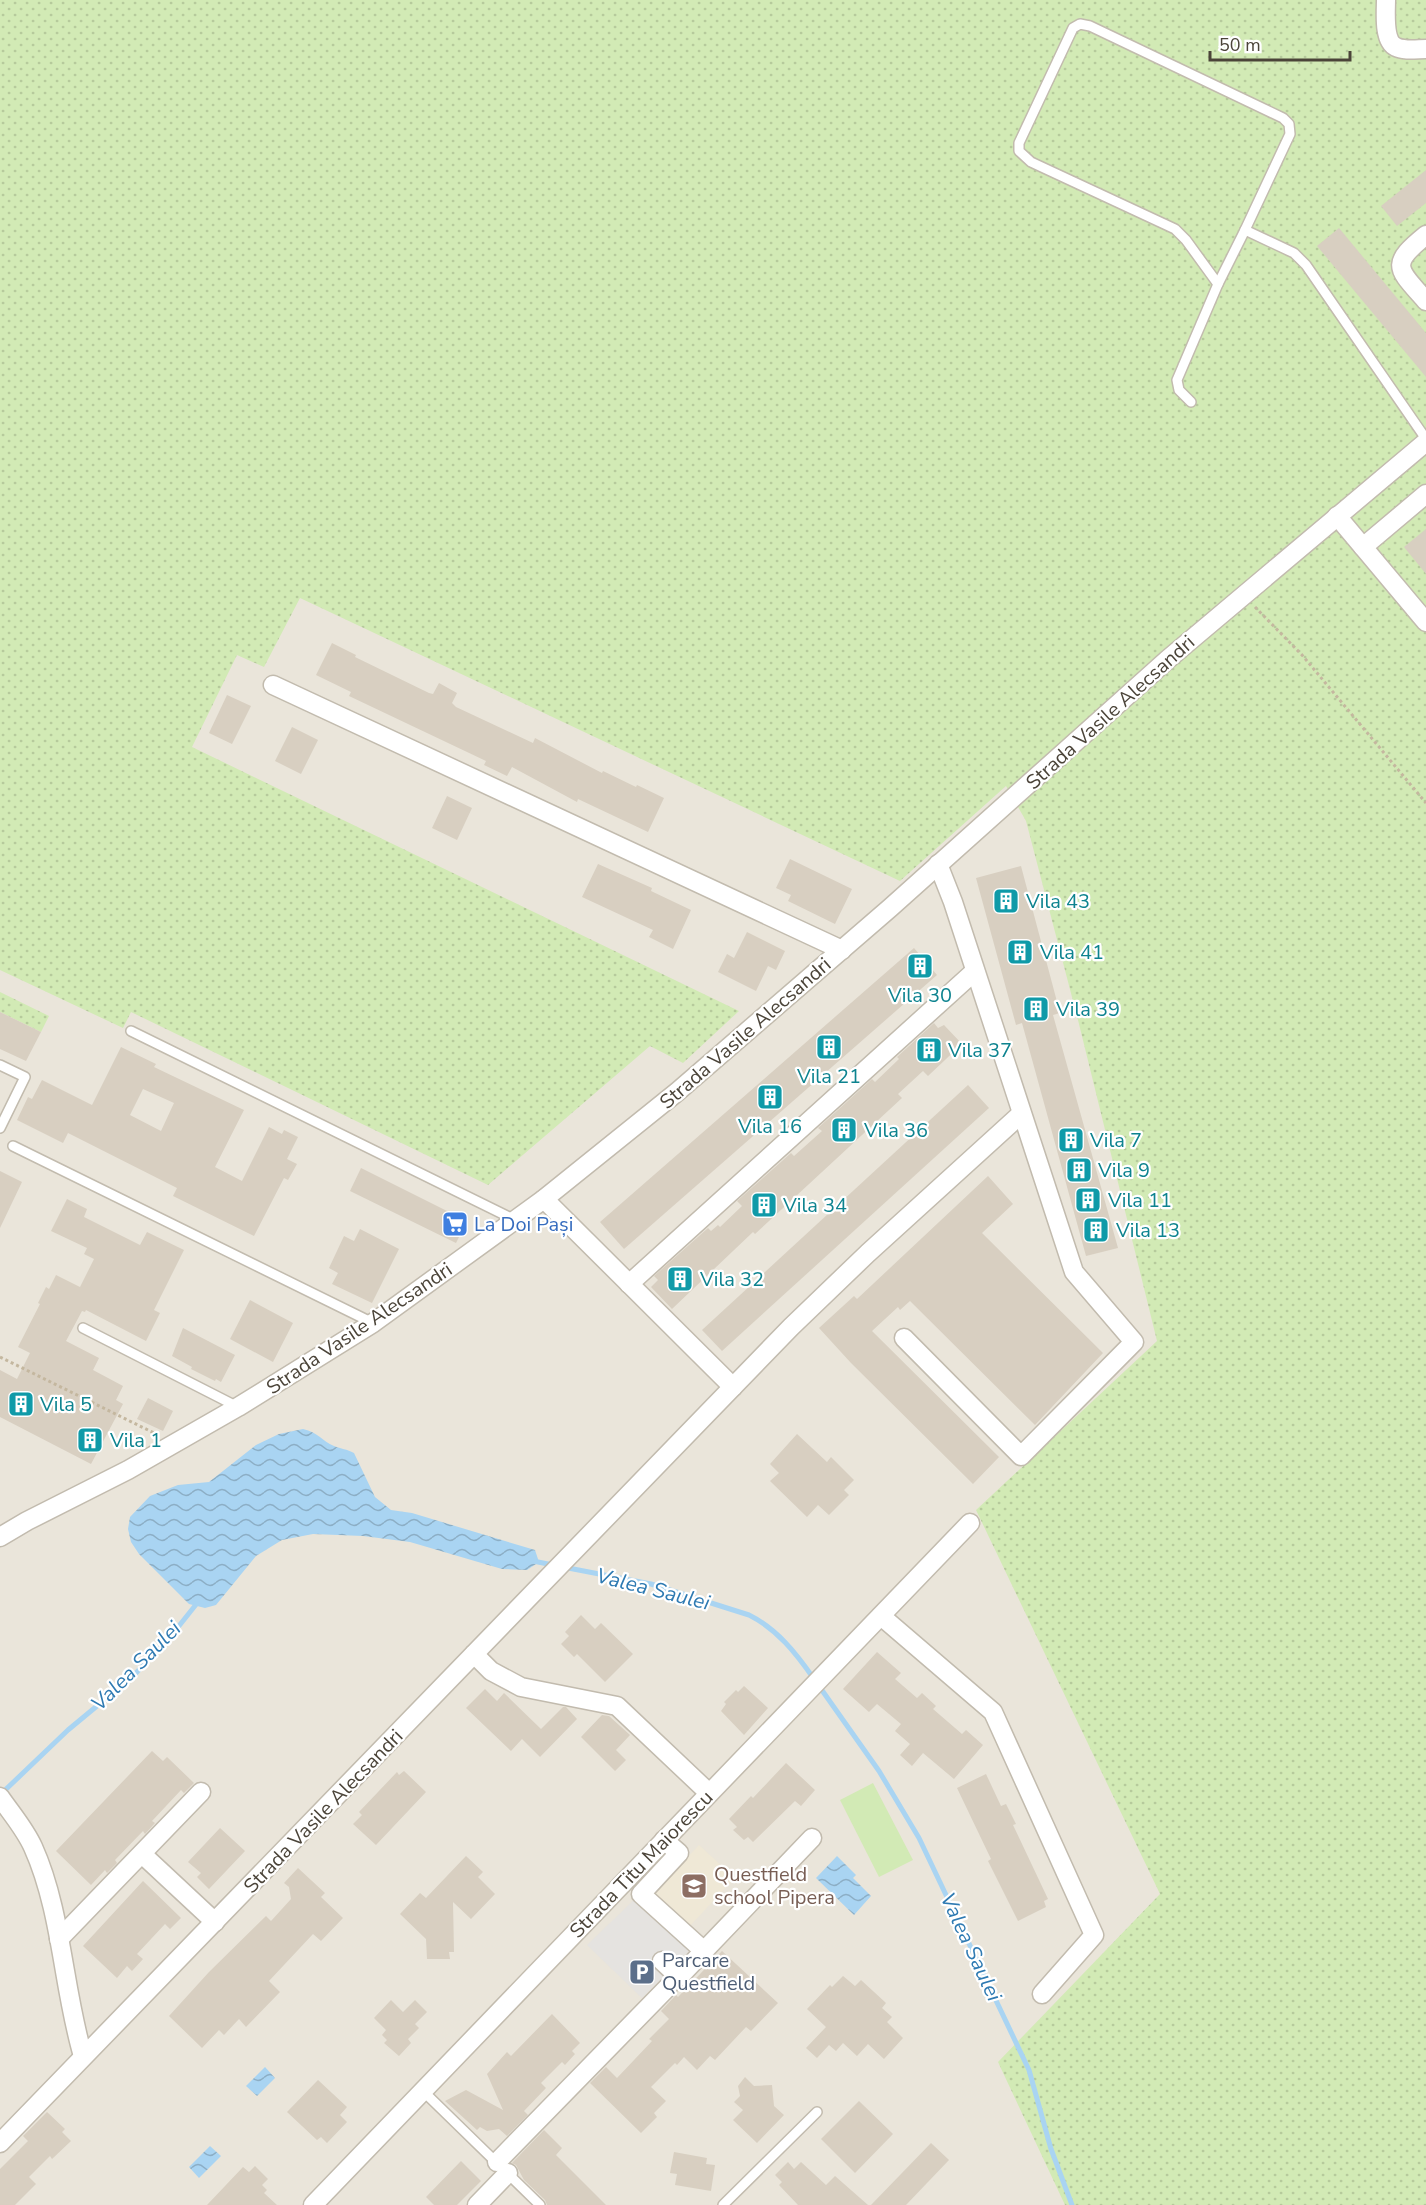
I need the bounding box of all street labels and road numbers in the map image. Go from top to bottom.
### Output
street label: Strada Vasile Alecsandri [1020,629,1201,796]
street label: Strada Vasile Alecsandri [654,951,837,1115]
street label: Strada Vasile Alecsandri [261,1256,458,1401]
street label: Strada Vasile Alecsandri [238,1723,409,1899]
street label: Strada Titu Maiorescu [564,1785,719,1944]

